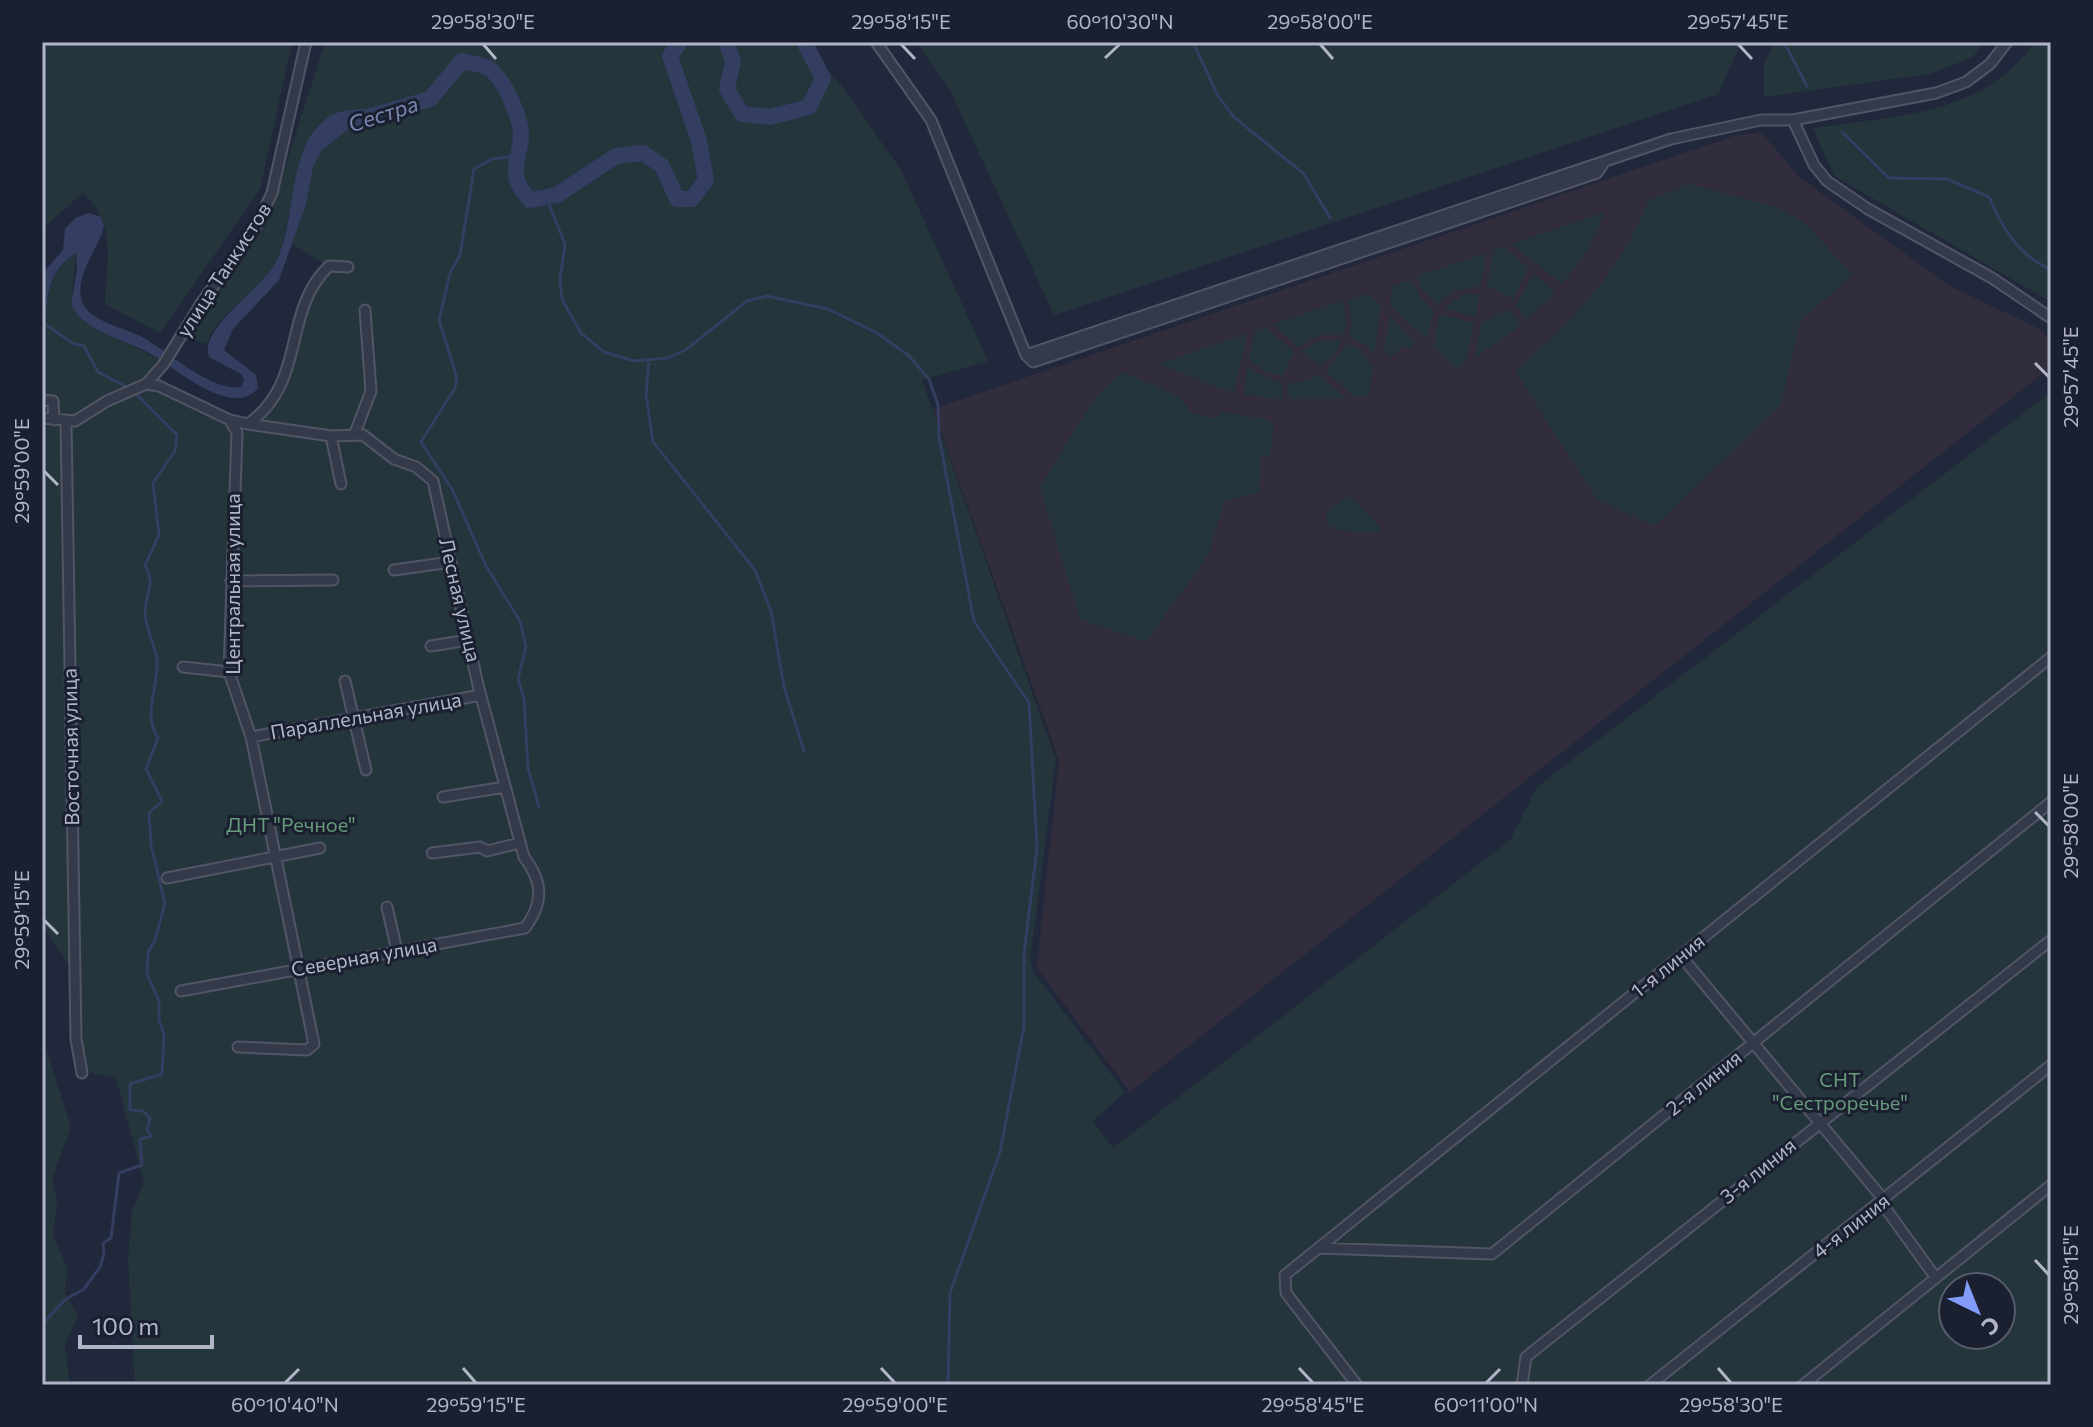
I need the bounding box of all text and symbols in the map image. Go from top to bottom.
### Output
text: 29°58'30"E [431,9,535,33]
text: 29°58'15"E [851,9,951,33]
text: 60°10'30"N [1066,9,1174,33]
text: 29°58'00"E [1267,9,1373,33]
text: 29°57'45"E [1687,9,1789,33]
water label: Сестра [344,90,421,138]
street label: улица Танкистов [171,198,276,341]
text: 29°57'45"E [2058,326,2082,428]
text: 29°59'00"E [9,418,33,524]
street label: Центральная улица [220,493,244,675]
street label: Лесная улица [435,536,487,664]
street label: Восточная улица [57,668,83,826]
street label: Параллельная улица [268,686,463,744]
text: 29°58'00"E [2058,773,2082,879]
park label: ДНТ "Речное" [226,812,356,836]
text: 29°59'15"E [9,870,33,970]
street label: 1-я линия [1626,928,1709,1002]
street label: Северная улица [289,931,439,981]
street label: 2-я линия [1661,1044,1746,1120]
park label: СНТ "Сестроречье" [1772,1067,1908,1114]
street label: 3-я линия [1715,1132,1800,1208]
street label: 4-я линия [1807,1188,1894,1263]
text: 29°58'15"E [2058,1225,2082,1325]
north arrow [1937,1271,2017,1351]
scale bar [80,1299,212,1349]
text: 100 m [92,1311,159,1340]
text: С [1976,1311,2006,1341]
text: 60°10'40"N [231,1392,339,1416]
text: 29°59'15"E [426,1392,526,1416]
text: 29°59'00"E [842,1392,948,1416]
text: 29°58'45"E [1261,1392,1365,1416]
text: 60°11'00"N [1434,1392,1538,1416]
text: 29°58'30"E [1679,1392,1783,1416]

